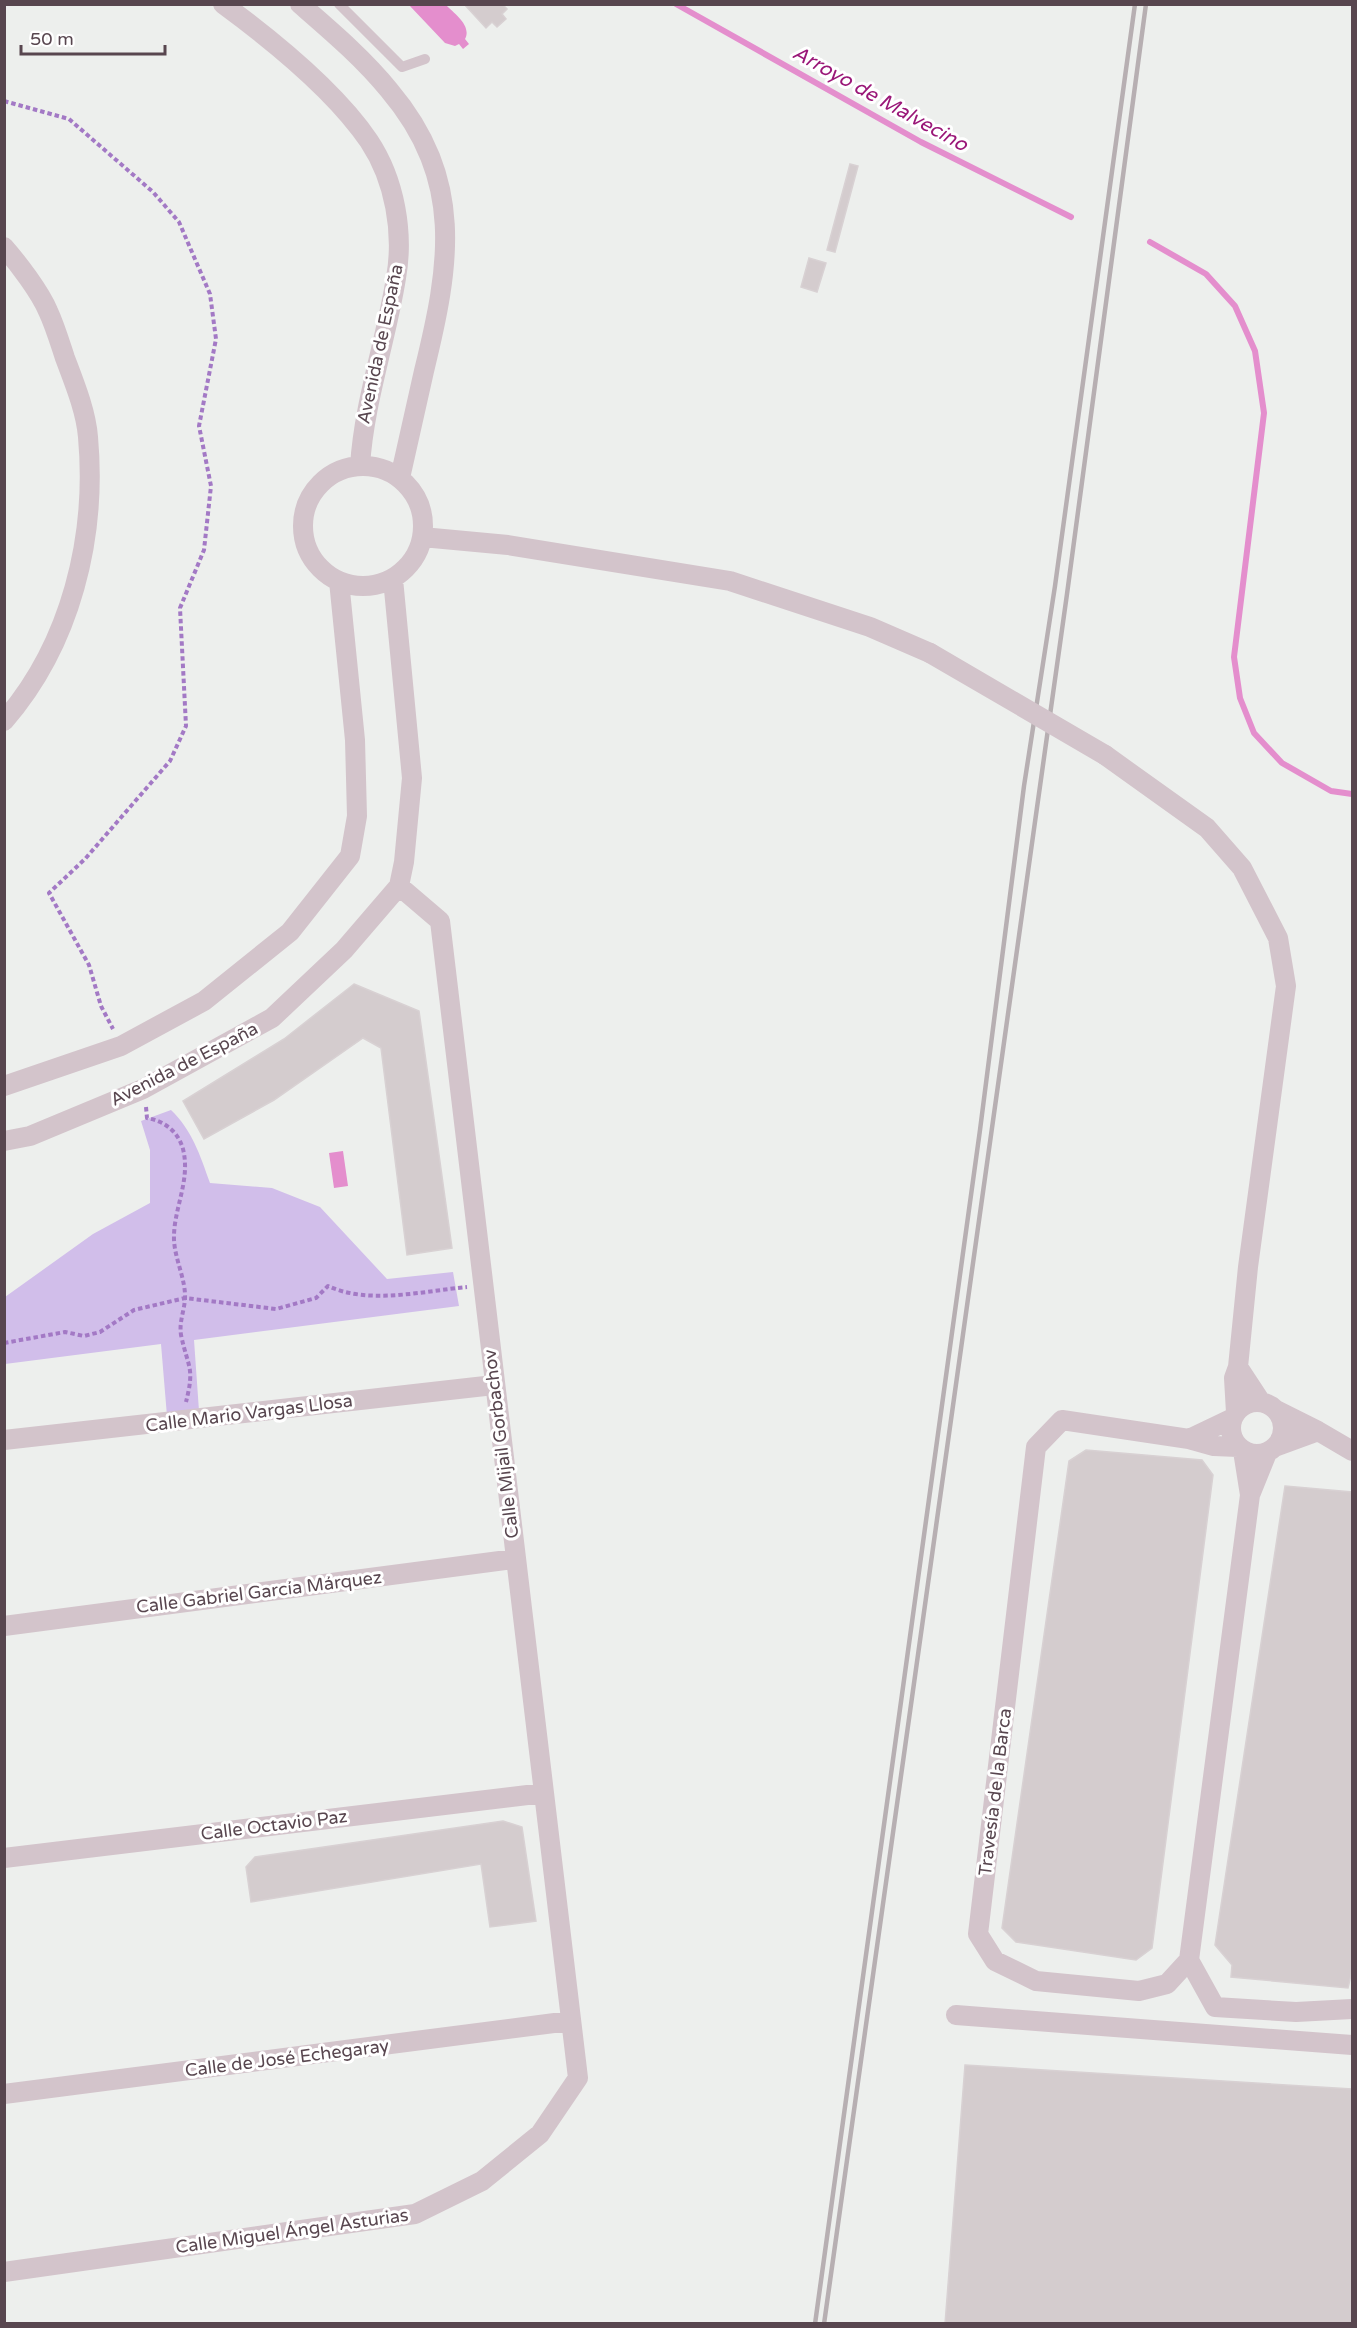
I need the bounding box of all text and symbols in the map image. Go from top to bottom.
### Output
scale bar [21,18,165,56]
text: 50 m [30,28,74,50]
water label: Arroyo de Malvecino [788,41,972,157]
street label: Avenida de España [352,262,408,426]
street label: Avenida de España [106,1017,262,1111]
street label: Calle Mijail Gorbachov [478,1348,524,1540]
street label: Calle Mario Vargas Llosa [144,1389,354,1437]
street label: Calle Gabriel García Márquez [135,1566,383,1618]
street label: Travesía de la Barca [974,1707,1016,1877]
street label: Calle Octavio Paz [199,1805,349,1845]
street label: Calle de José Echegaray [184,2035,391,2081]
street label: Calle Miguel Ángel Asturias [174,2204,410,2258]

